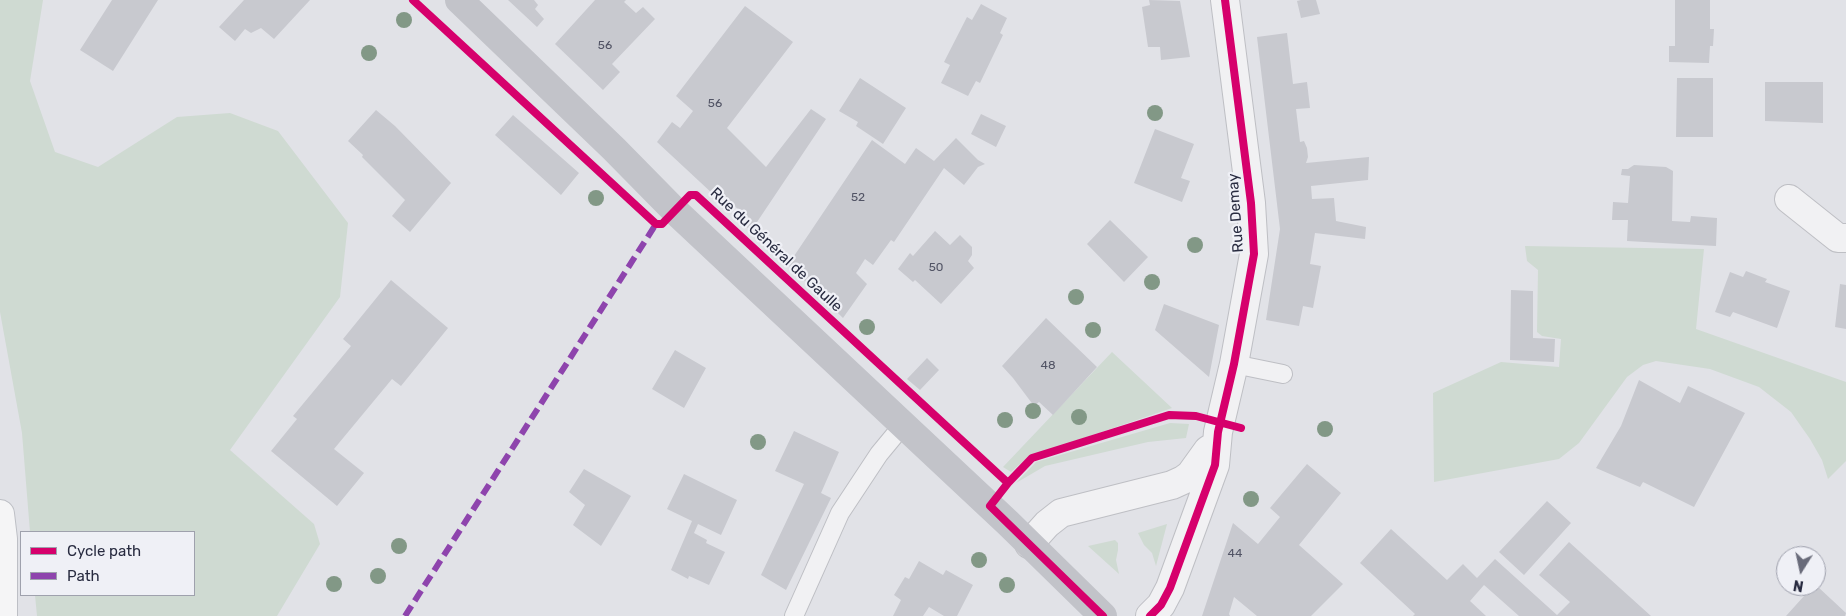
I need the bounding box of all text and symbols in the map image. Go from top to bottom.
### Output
house number: 56 [598,39,612,53]
house number: 56 [708,97,722,111]
street label: Rue Demay [1224,173,1248,253]
street label: Rue du Général de Gaulle [706,184,846,316]
house number: 52 [851,191,865,205]
house number: 50 [929,261,943,275]
house number: 48 [1040,359,1056,373]
legend [20,531,195,596]
text: Cycle path [67,542,141,560]
north arrow [1776,546,1826,596]
house number: 44 [1228,547,1242,561]
text: Path [67,567,100,585]
text: N [1792,576,1805,595]

